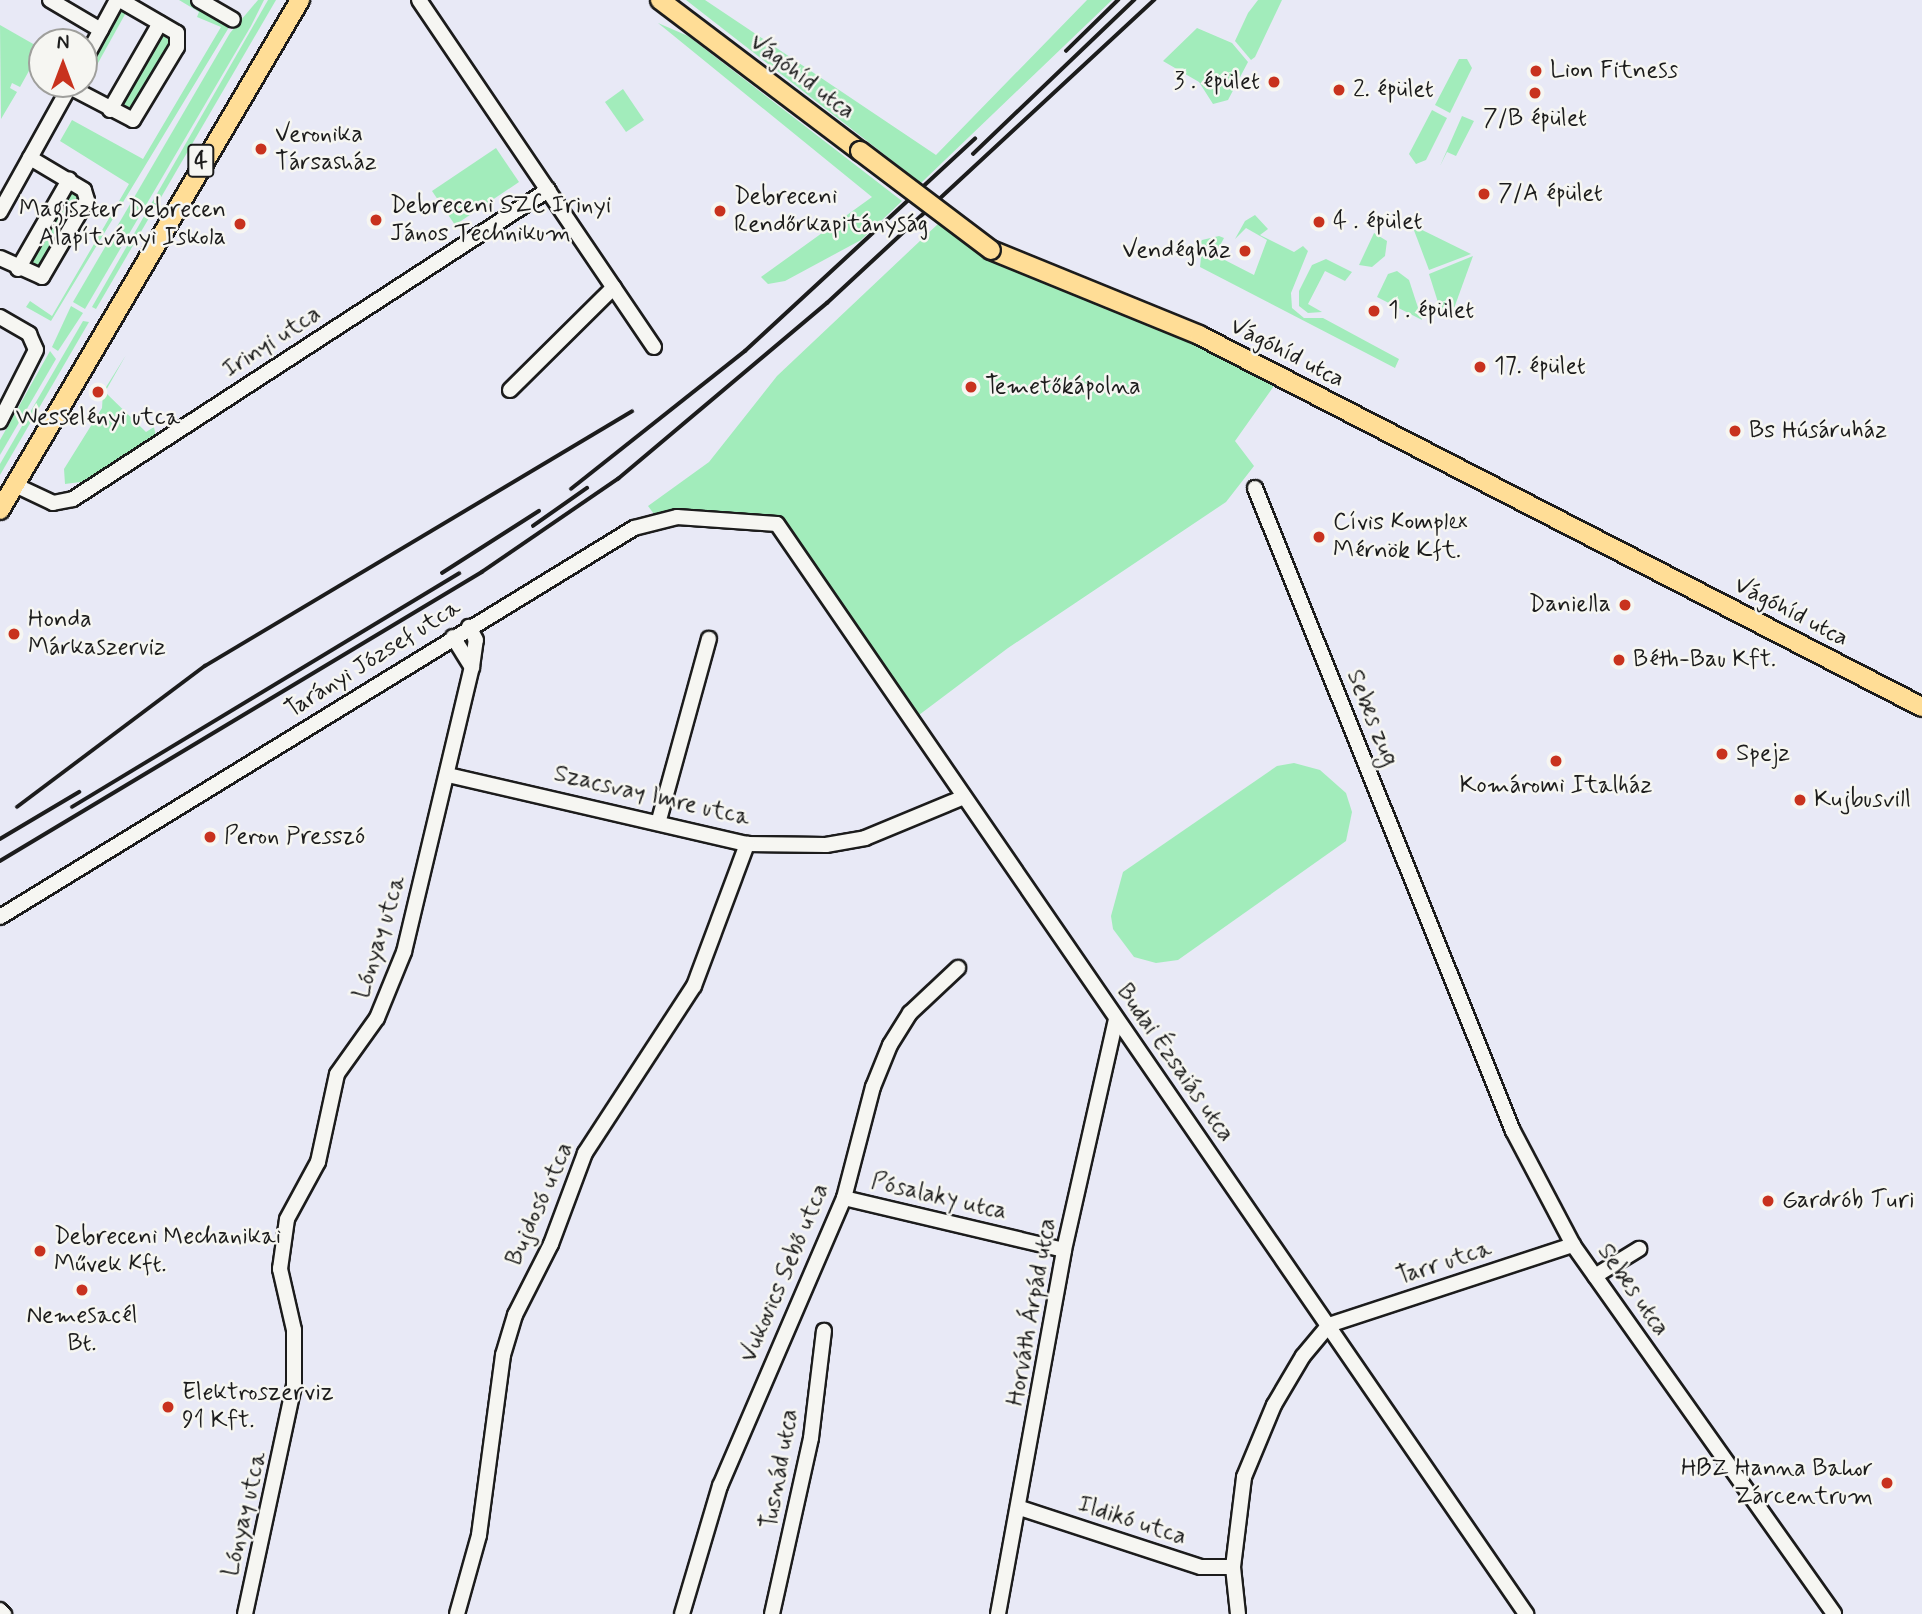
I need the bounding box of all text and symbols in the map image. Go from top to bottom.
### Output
street label: Vágóhíd utca [741,26,863,128]
north arrow [28,28,98,98]
text: N [57,31,69,56]
place label: Lion Fitness [1550,57,1678,85]
marker: Lion Fitness [1528,63,1544,79]
place label: 3 . épület [1174,68,1260,96]
marker: 3 . épület [1266,74,1282,90]
place label: 2. épület [1353,76,1434,104]
marker: 2. épület [1331,82,1347,98]
marker: 7/B épület [1527,85,1543,101]
place label: 7/B épület [1483,105,1587,133]
place label: Veronika Társasház [275,121,377,177]
marker: Veronika Társasház [253,141,269,157]
road number: 4 [187,142,215,180]
place label: 7/A épület [1498,180,1603,208]
place label: Debreceni Rendőrkapitányság [734,183,928,239]
marker: 7/A épület [1476,186,1492,202]
place label: Debreceni SZC Irinyi János Technikum [390,192,607,248]
place label: Magiszter Debrecen Alapítványi Iskola [19,196,226,252]
marker: Debreceni Rendőrkapitányság [712,203,728,219]
place label: 4 . épület [1333,208,1422,236]
marker: Debreceni SZC Irinyi János Technikum [368,212,384,228]
marker: 4 . épület [1311,214,1327,230]
marker: Magiszter Debrecen Alapítványi Iskola [232,216,248,232]
place label: Vendégház [1122,237,1231,265]
marker: Vendégház [1237,243,1253,259]
place label: 1 . épület [1388,297,1474,325]
street label: Irinyi utca [217,300,327,384]
marker: 1 . épület [1366,303,1382,319]
street label: Vágóhíd utca [1222,310,1352,396]
place label: 17. épület [1494,353,1586,381]
marker: 17. épület [1472,359,1488,375]
place label: Temetőkápolna [985,373,1141,401]
marker: Temetőkápolna [963,379,979,395]
marker: Wesselényi utca [90,384,106,400]
place label: Wesselényi utca [16,404,180,432]
place label: Bs Húsáruház [1749,417,1887,445]
marker: Bs Húsáruház [1727,423,1743,439]
place label: Cívis Komplex Mérnök Kft. [1333,509,1475,565]
marker: Cívis Komplex Mérnök Kft. [1311,529,1327,545]
street label: Vágóhíd utca [1726,569,1856,655]
place label: Daniella [1529,591,1611,619]
street label: Tarányi József utca [280,593,466,725]
marker: Daniella [1617,597,1633,613]
place label: Honda Márkaszerviz [28,606,166,662]
marker: Honda Márkaszerviz [6,626,22,642]
place label: Béth-Bau Kft. [1633,646,1776,674]
marker: Béth-Bau Kft. [1611,652,1627,668]
street label: Sebes zug [1340,667,1404,769]
place label: Spejz [1736,740,1790,768]
marker: Spejz [1714,746,1730,762]
marker: Komáromi Italház [1548,753,1564,769]
street label: Szacsvay Imre utca [548,759,756,833]
place label: Komáromi Italház [1462,772,1650,800]
place label: Kujbusvill [1814,786,1911,814]
marker: Kujbusvill [1792,792,1808,808]
place label: Peron Presszó [224,823,364,851]
marker: Peron Presszó [202,829,218,845]
street label: Lónyay utca [348,872,412,1002]
street label: Budai Ézsaiás utca [1108,976,1242,1150]
street label: Bujdosó utca [500,1138,580,1270]
street label: Pósalaky utca [866,1167,1012,1227]
street label: Vukovics Sebő utca [734,1178,836,1368]
place label: Gardrób Turi [1782,1187,1907,1215]
marker: Gardrób Turi [1760,1193,1776,1209]
street label: Horváth Árpád utca [1001,1213,1063,1411]
place label: Debreceni Mechanikai Művek Kft. [54,1223,284,1279]
street label: Tarr utca [1393,1234,1495,1292]
street label: Sebes utca [1589,1235,1677,1345]
marker: Debreceni Mechanikai Művek Kft. [32,1243,48,1259]
marker: Nemesacél Bt. [74,1282,90,1298]
place label: Nemesacél Bt. [26,1302,138,1358]
place label: Elektroszerviz 91 Kft. [182,1379,334,1435]
marker: Elektroszerviz 91 Kft. [160,1399,176,1415]
street label: Tusnád utca [755,1403,805,1535]
street label: Lónyay utca [217,1449,273,1579]
place label: HBZ Hanna Bahor Zárcentrum [1683,1455,1873,1511]
marker: HBZ Hanna Bahor Zárcentrum [1879,1475,1895,1491]
street label: Ildikó utca [1074,1490,1190,1552]

